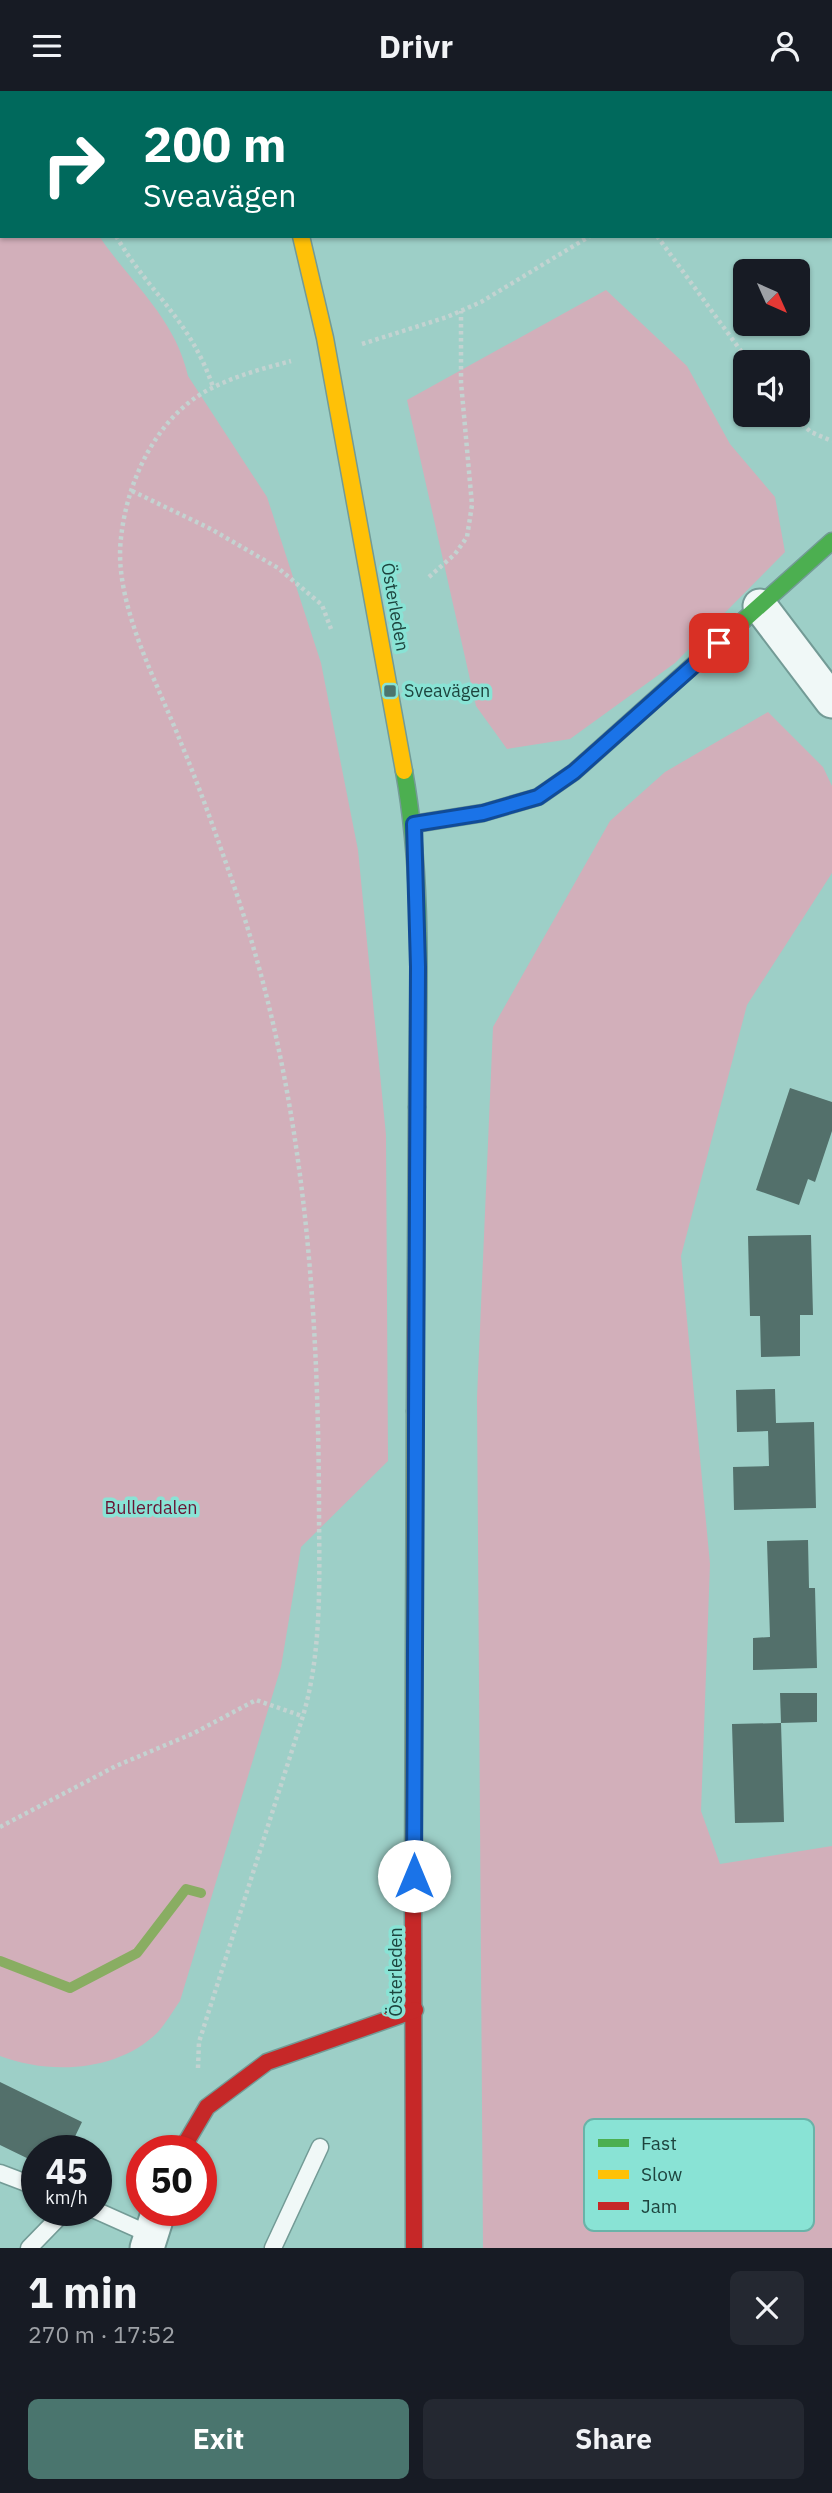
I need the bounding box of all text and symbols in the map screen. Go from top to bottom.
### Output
text: Drivr [379,25,453,67]
icon: menu [28,27,66,65]
icon: person [766,27,804,65]
text: 200 m [143,112,287,175]
icon: right [28,119,119,210]
text: Sveavägen [143,174,296,216]
north arrow [733,259,810,336]
map controls [733,259,810,427]
button: sound [733,350,810,427]
street label: Österleden [376,561,415,653]
pin [689,613,749,673]
icon: arrive [700,624,738,662]
place label: Sveavägen [404,679,490,702]
marker: Sveavägen [382,683,398,699]
park label: Bullerdalen [104,1496,198,1519]
position arrow [377,1839,451,1913]
street label: Österleden [384,1927,407,2017]
legend [584,2119,814,2231]
text: Fast [641,2131,677,2155]
speed limit sign: 50 [126,2135,217,2226]
text: 45 [45,2148,88,2194]
text: Slow [641,2162,682,2186]
text: km/h [45,2186,88,2209]
text: Jam [641,2194,677,2218]
text: 1 min [28,2265,138,2320]
button: close [730,2271,804,2345]
text: 270 m · 17:52 [28,2319,175,2349]
button: Exit [28,2399,409,2479]
button: Share [423,2399,804,2479]

